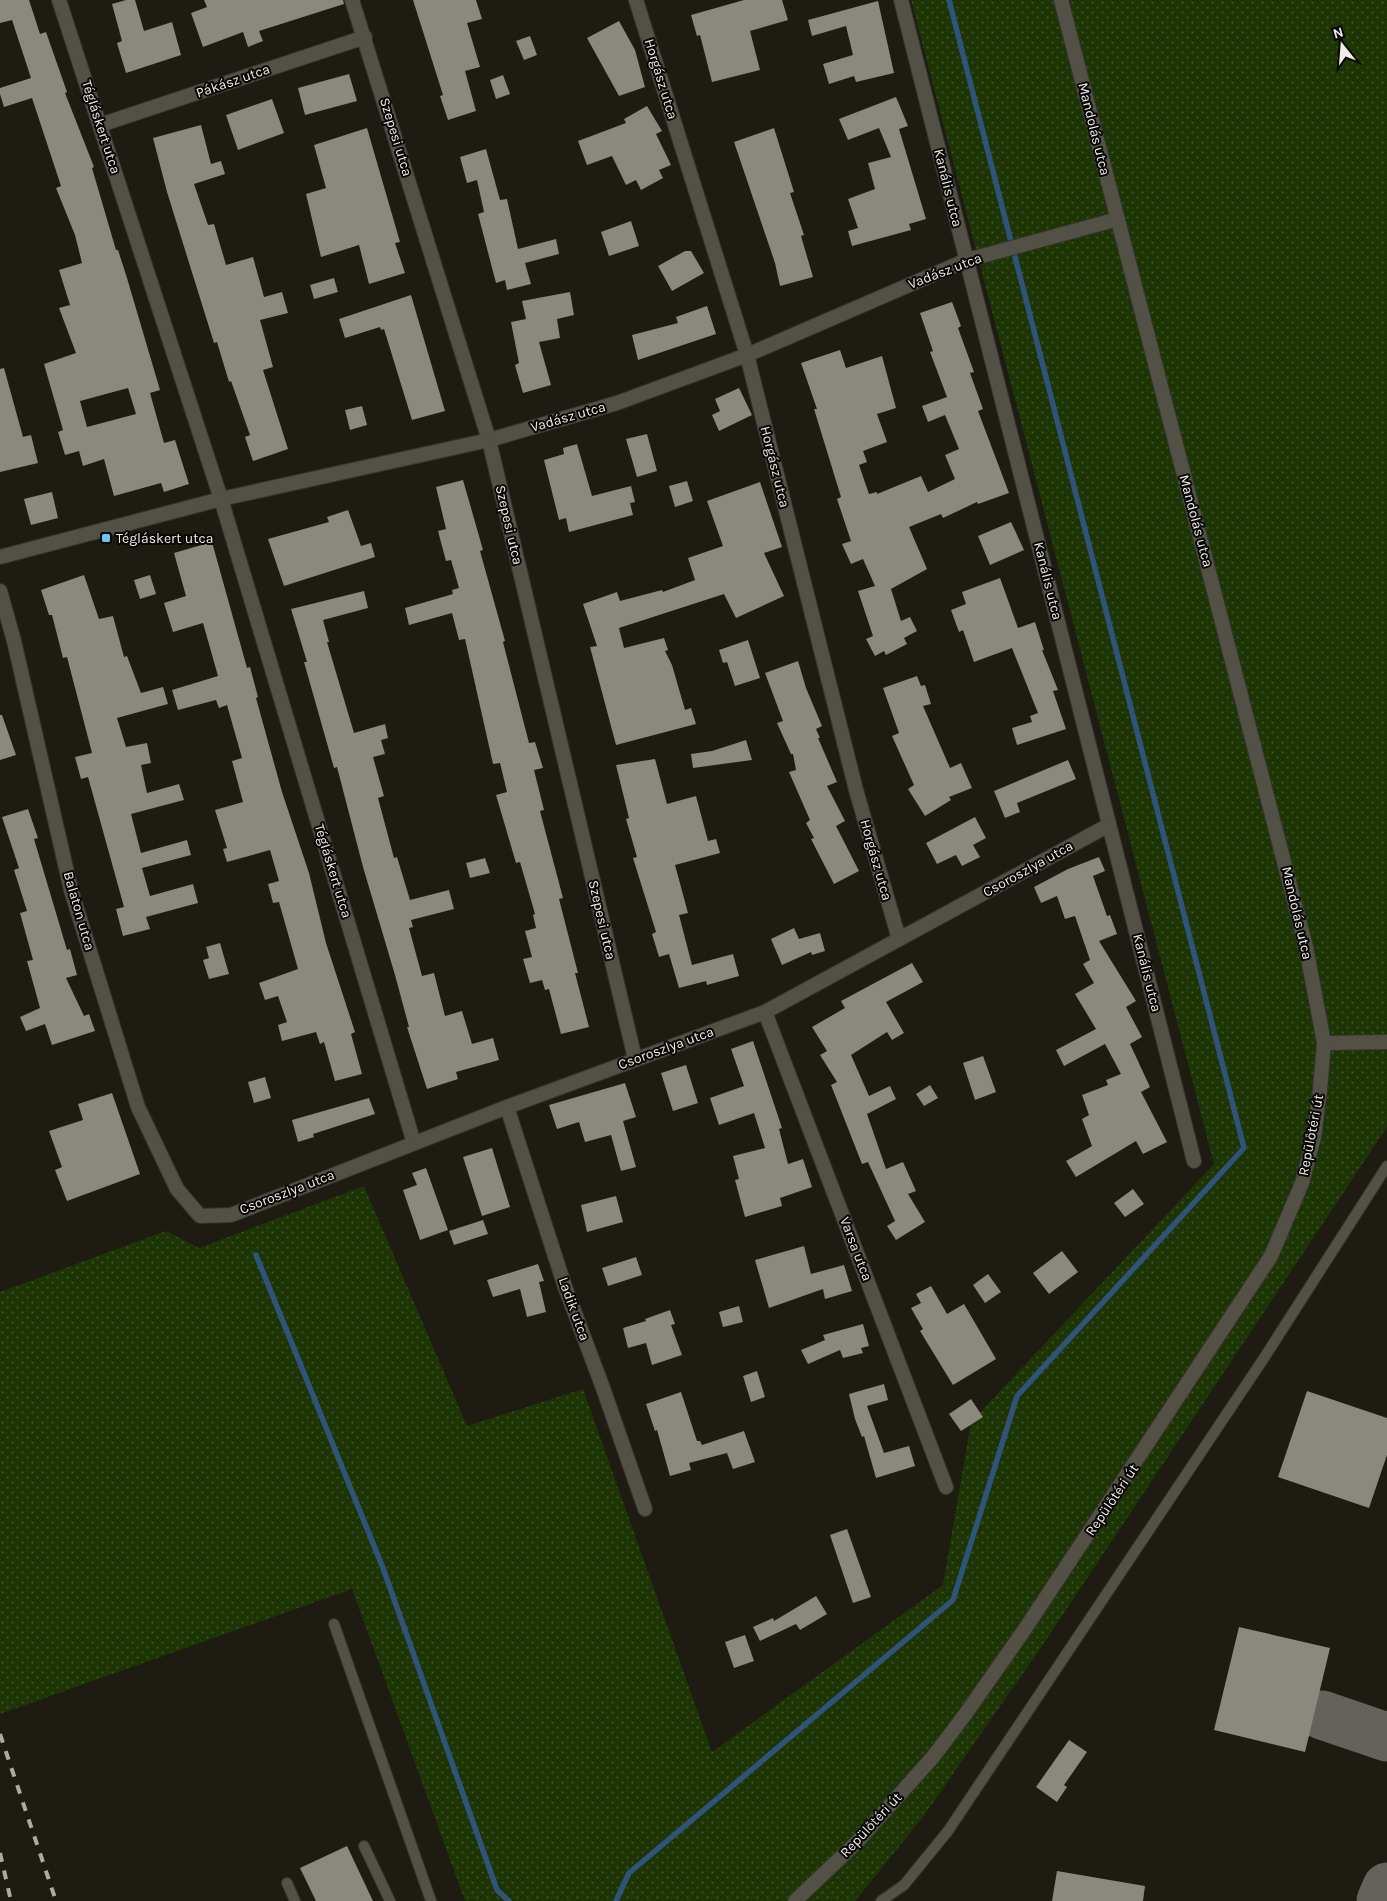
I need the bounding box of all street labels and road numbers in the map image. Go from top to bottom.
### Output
street label: Horgász utca [641,37,681,121]
street label: Pákász utca [194,60,272,102]
street label: Tégláskert utca [78,78,124,176]
street label: Mandolás utca [1074,81,1114,177]
street label: Szepesi utca [376,96,416,178]
street label: Kanális utca [930,147,966,229]
street label: Vadász utca [906,249,984,293]
street label: Vadász utca [529,398,607,436]
street label: Horgász utca [757,424,793,510]
street label: Mandolás utca [1176,473,1216,569]
street label: Szepesi utca [492,484,526,566]
street label: Kanális utca [1030,540,1066,622]
street label: Horgász utca [856,818,896,902]
street label: Tégláskert utca [311,822,355,920]
street label: Csoroszlya utca [980,837,1076,901]
street label: Mandolás utca [1278,865,1316,961]
street label: Balaton utca [60,870,98,952]
street label: Szepesi utca [585,879,619,961]
street label: Kanális utca [1129,932,1165,1014]
street label: Csoroszlya utca [616,1023,716,1073]
street label: Repülőtéri út [1295,1093,1327,1177]
street label: Csoroszlya utca [237,1166,337,1218]
street label: Varsa utca [836,1215,876,1283]
street label: Ladik utca [555,1275,593,1343]
street label: Repülőtéri út [1082,1461,1142,1539]
street label: Repülőtéri út [837,1789,905,1861]

